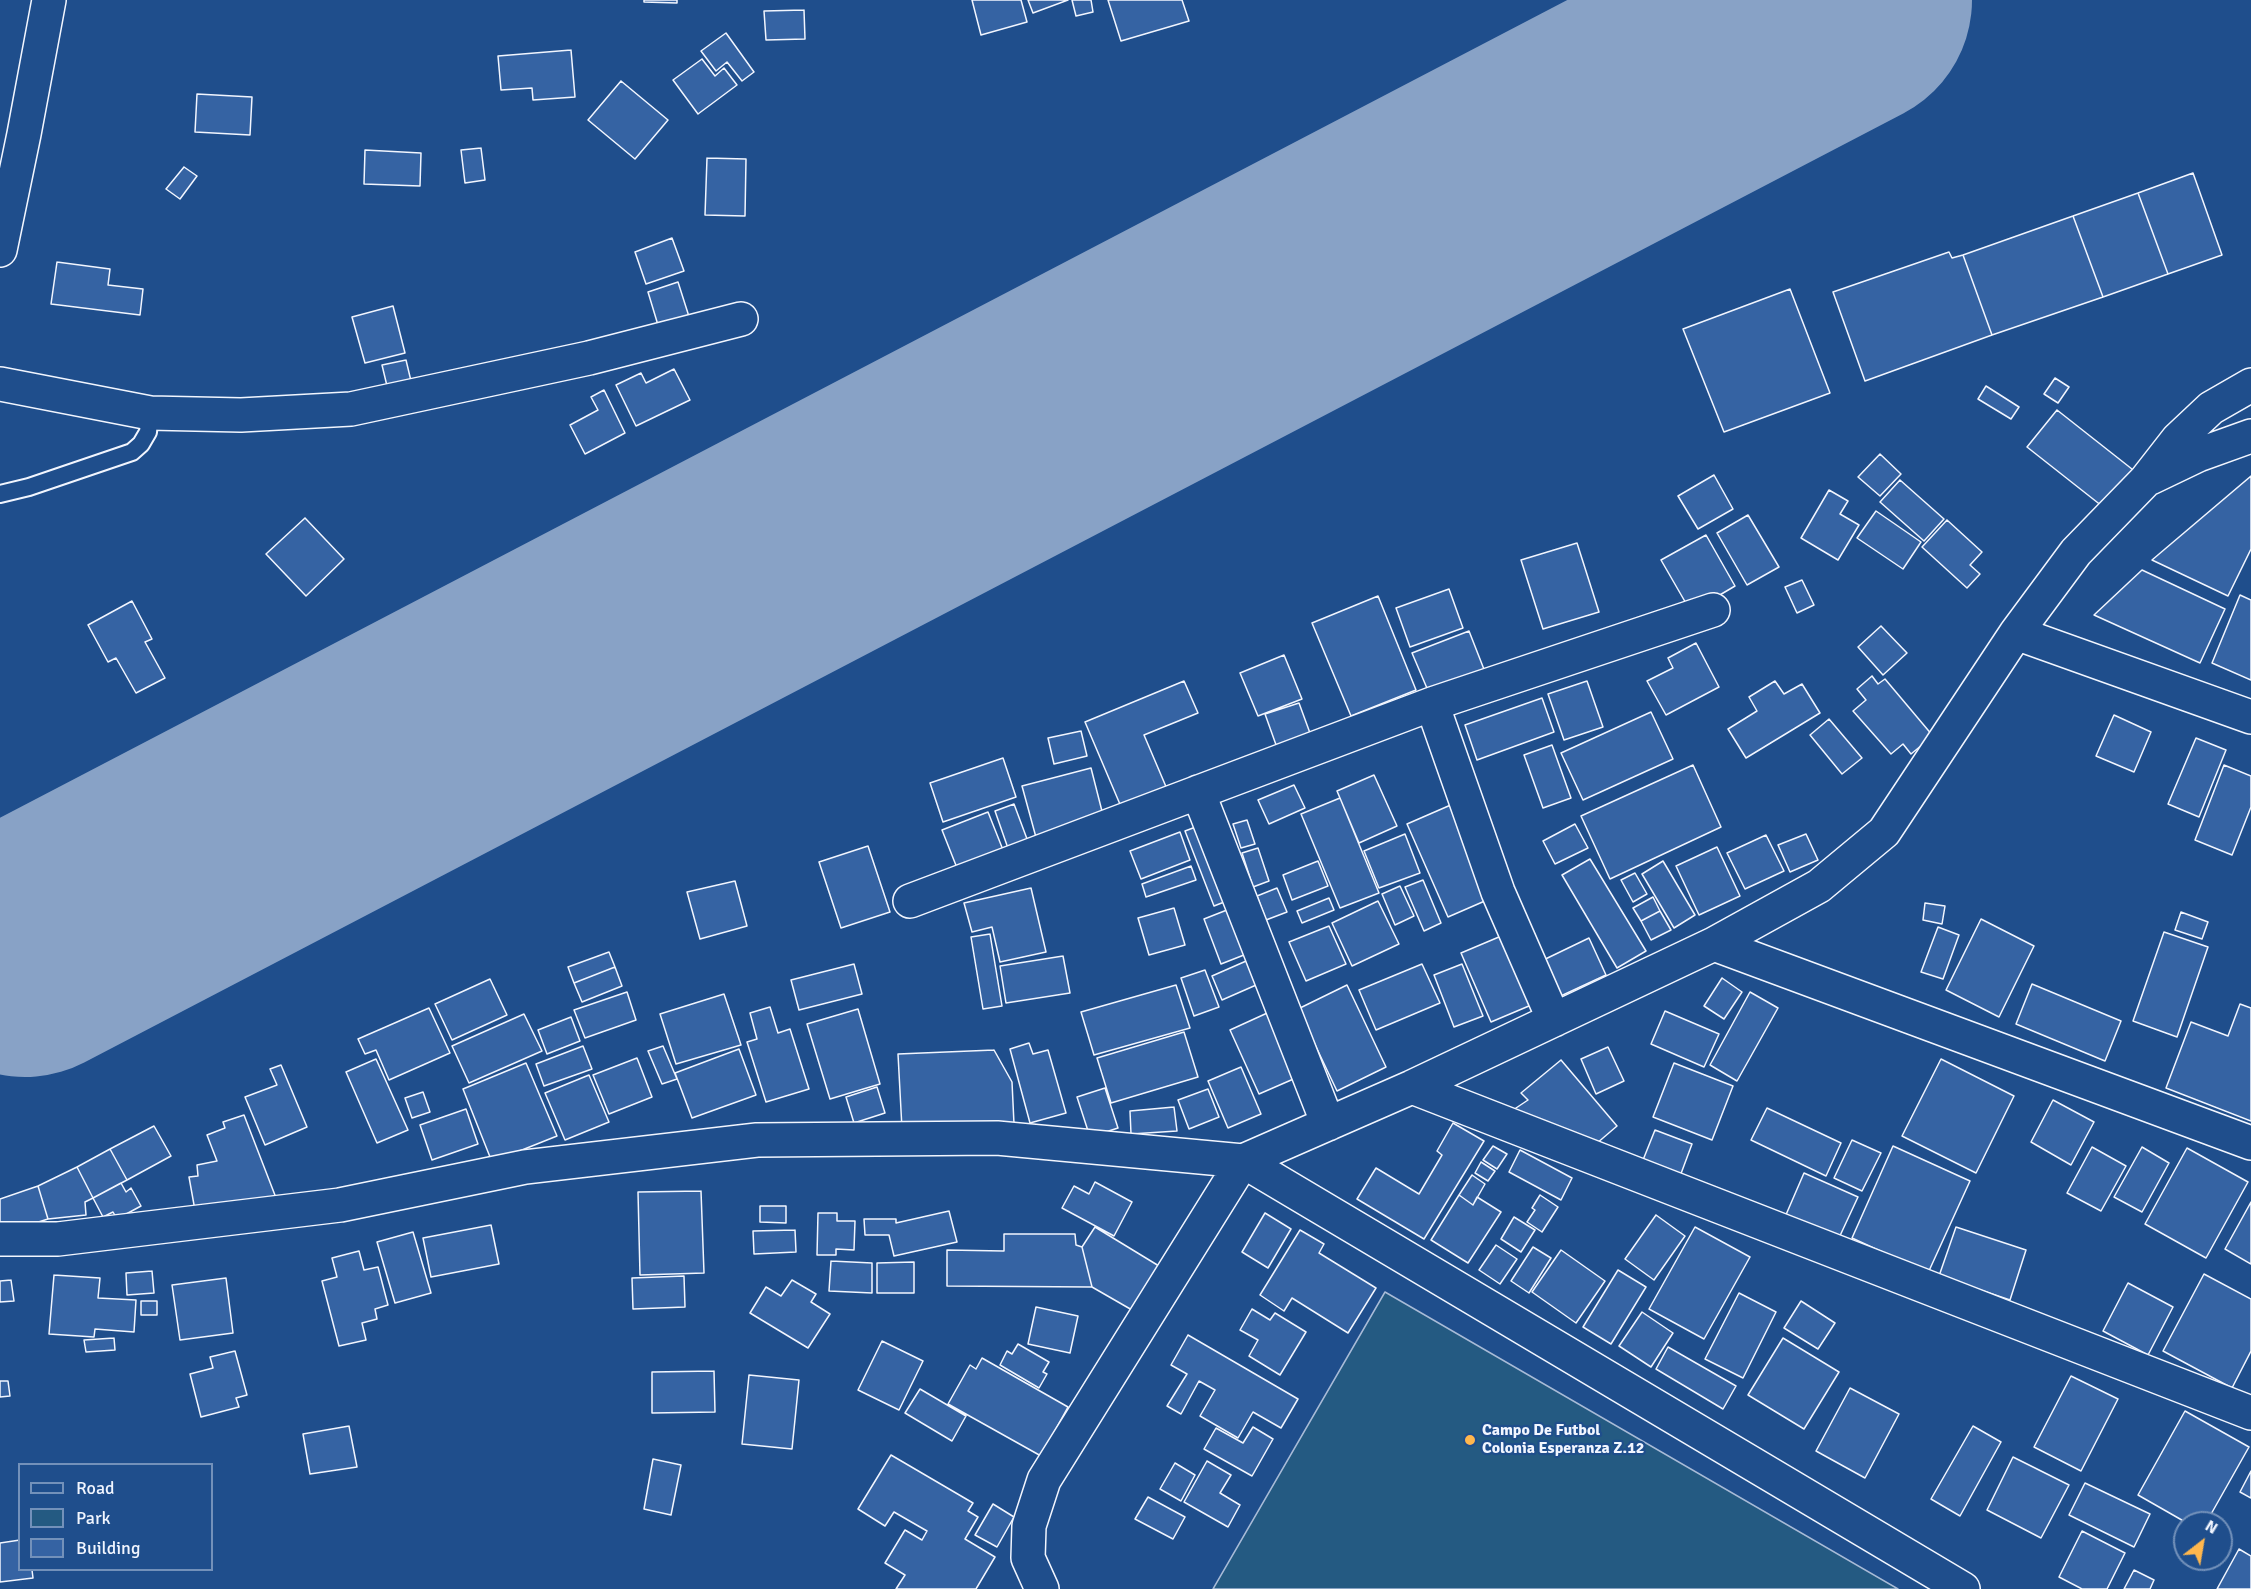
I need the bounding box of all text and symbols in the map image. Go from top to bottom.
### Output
place label: Campo De Futbol Colonia Esperanza Z.12 [1482,1421,1644,1459]
marker: Campo De Futbol Colonia Esperanza Z.12 [1463,1433,1477,1447]
legend [18,1463,213,1571]
text: Road [76,1477,115,1499]
text: Park [76,1507,111,1529]
north arrow [2173,1511,2233,1571]
text: N [2201,1516,2221,1539]
text: Building [76,1537,140,1559]

